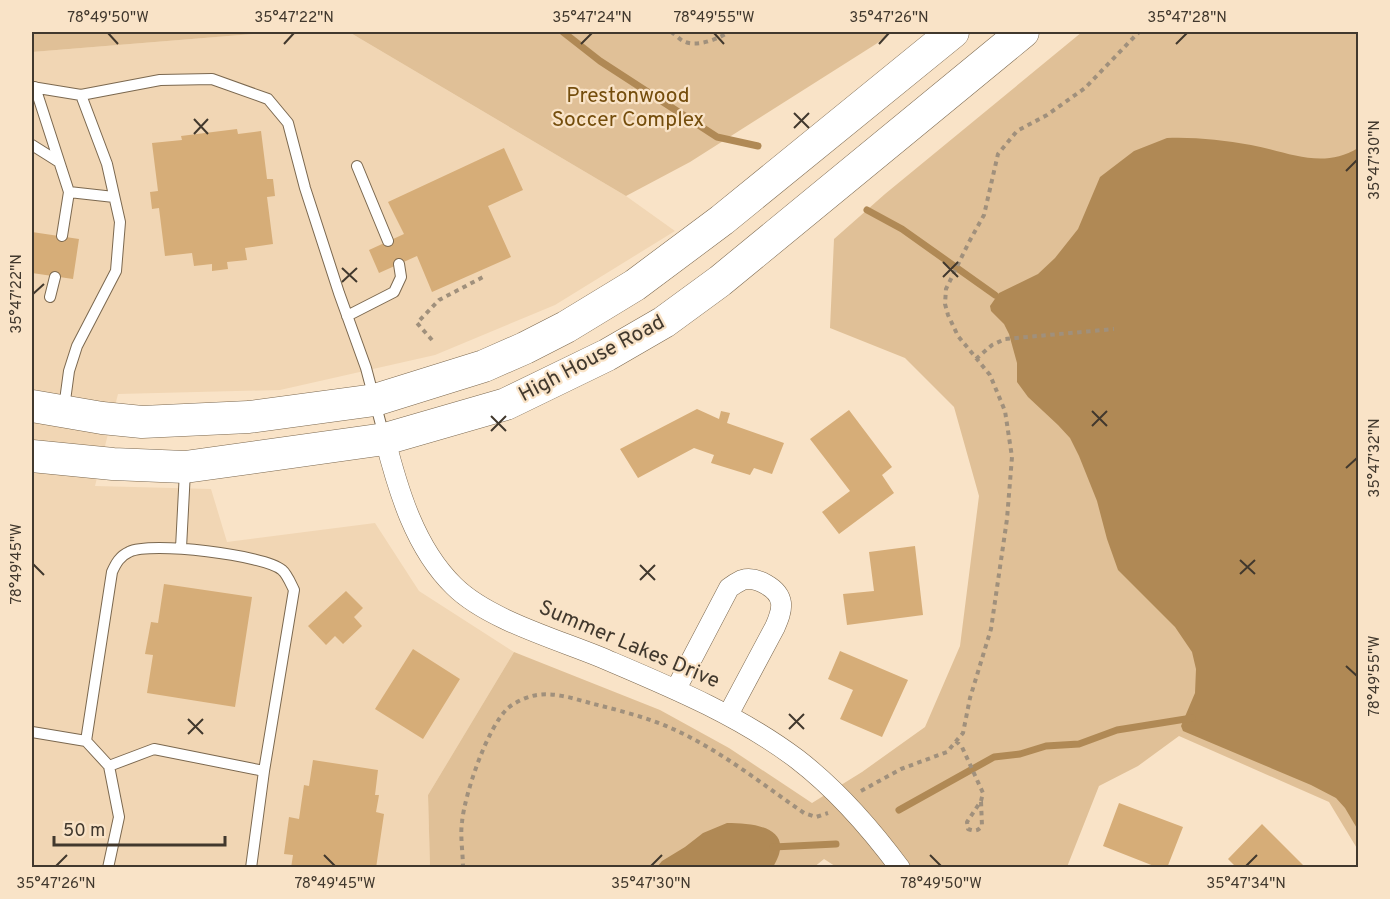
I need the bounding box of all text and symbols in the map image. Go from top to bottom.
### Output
text: 78°49'50"W [67,9,149,28]
text: 35°47'22"N [254,9,334,28]
text: 35°47'24"N [552,9,632,28]
text: 78°49'55"W [673,9,755,28]
text: 35°47'26"N [849,9,929,28]
text: 35°47'28"N [1147,9,1227,28]
park label: Prestonwood Soccer Complex [552,83,704,134]
text: 35°47'30"N [1366,120,1385,200]
text: 35°47'22"N [8,254,27,334]
street label: High House Road [514,309,670,409]
text: 35°47'32"N [1366,418,1385,498]
text: 78°49'45"W [8,523,27,605]
street label: Summer Lakes Drive [534,595,724,695]
text: 78°49'55"W [1366,635,1385,717]
scale bar [54,809,225,847]
text: 50 m [63,820,105,843]
text: 35°47'26"N [16,875,96,894]
text: 78°49'45"W [294,875,376,894]
text: 35°47'30"N [611,875,691,894]
text: 78°49'50"W [900,875,982,894]
text: 35°47'34"N [1206,875,1286,894]

